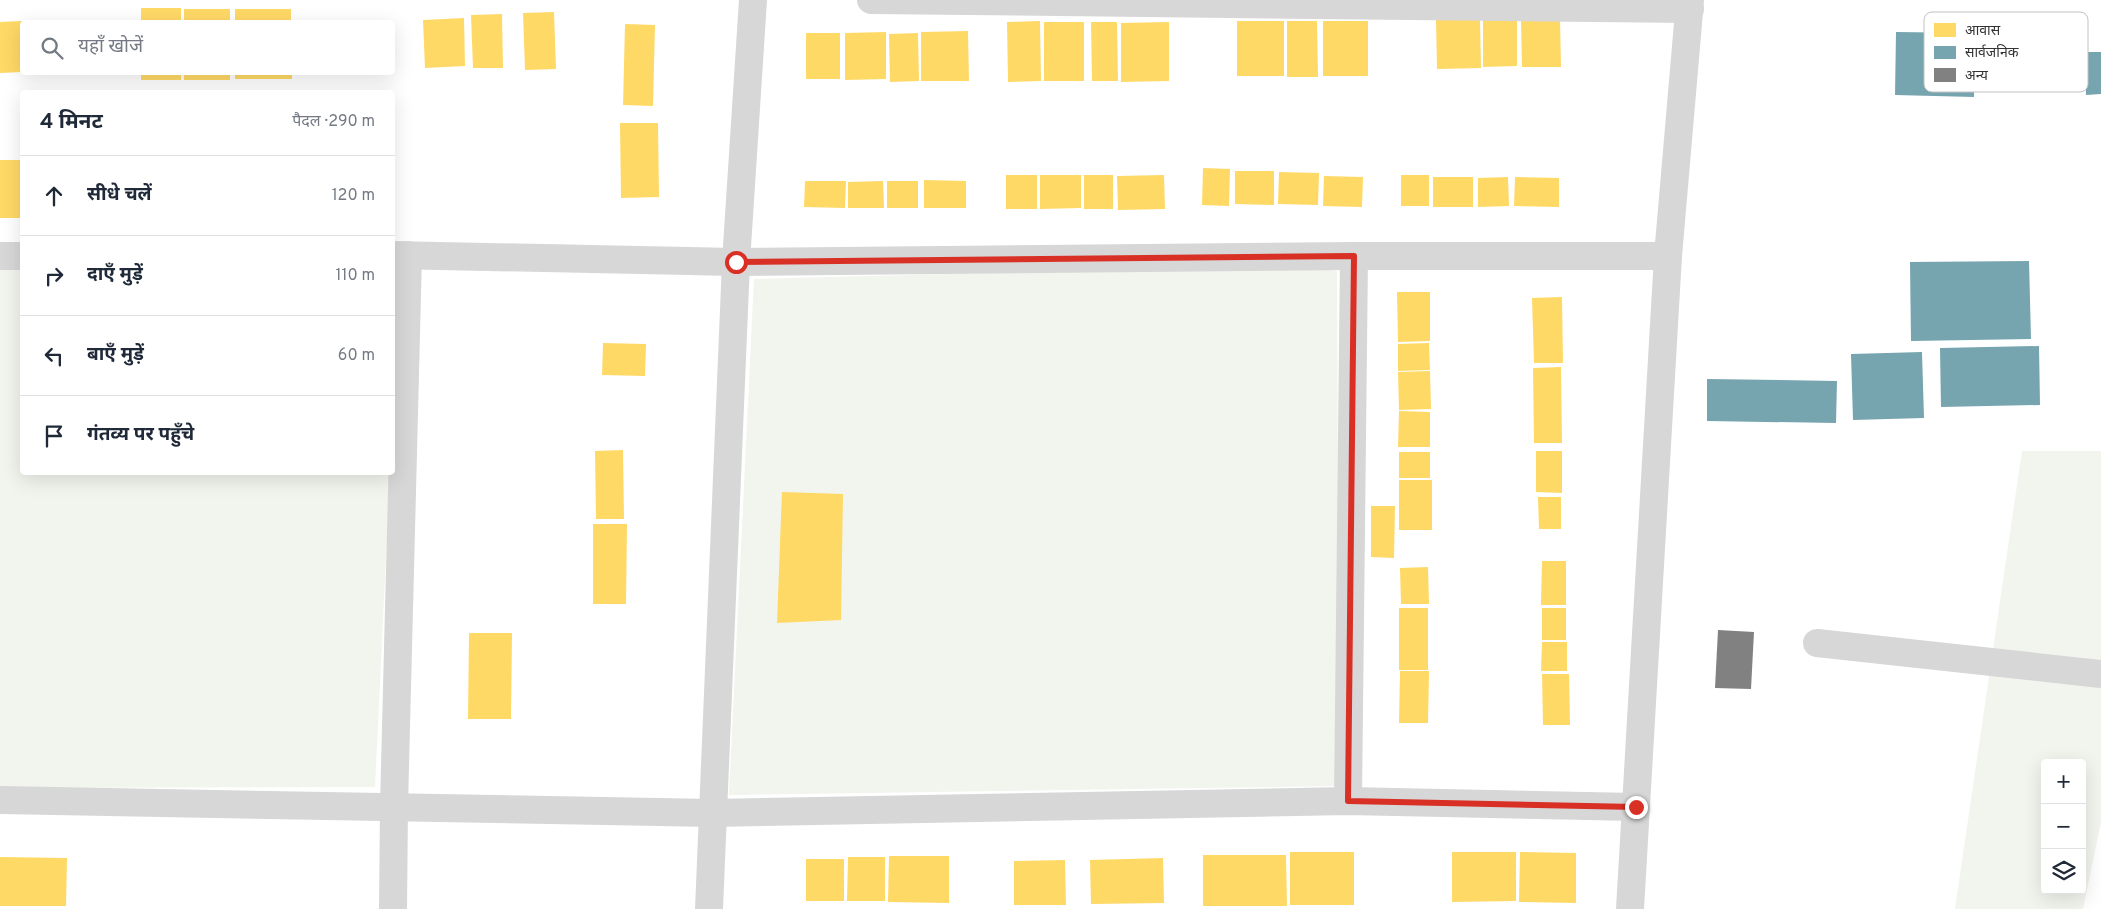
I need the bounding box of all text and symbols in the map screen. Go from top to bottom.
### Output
legend [1924,12,2088,92]
search box [20,20,395,75]
text: आवास [1965,23,2001,40]
icon: search [38,34,66,62]
text: यहाँ खोजें [78,35,143,59]
text: सार्वजनिक [1965,44,2019,62]
text: अन्य [1965,68,1989,85]
text: 4 मिनट [40,109,103,136]
text: पैदल · 290 m [292,112,375,132]
icon: ahead [40,182,68,210]
text: सीधे चलें [87,183,152,207]
text: 120 m [332,186,375,206]
route start [725,251,748,274]
icon: right [40,262,68,290]
text: दाएँ मुड़ें [87,263,143,287]
text: 110 m [335,266,375,286]
icon: left [40,342,68,370]
text: बाएँ मुड़ें [87,343,144,367]
text: 60 m [338,346,375,366]
icon: arrive [40,422,68,450]
text: गंतव्य पर पहुँचे [87,423,194,447]
map controls [2041,759,2086,894]
button: + [2041,759,2086,804]
route end [1625,796,1648,819]
button: − [2041,804,2086,849]
button: layers [2041,849,2086,894]

